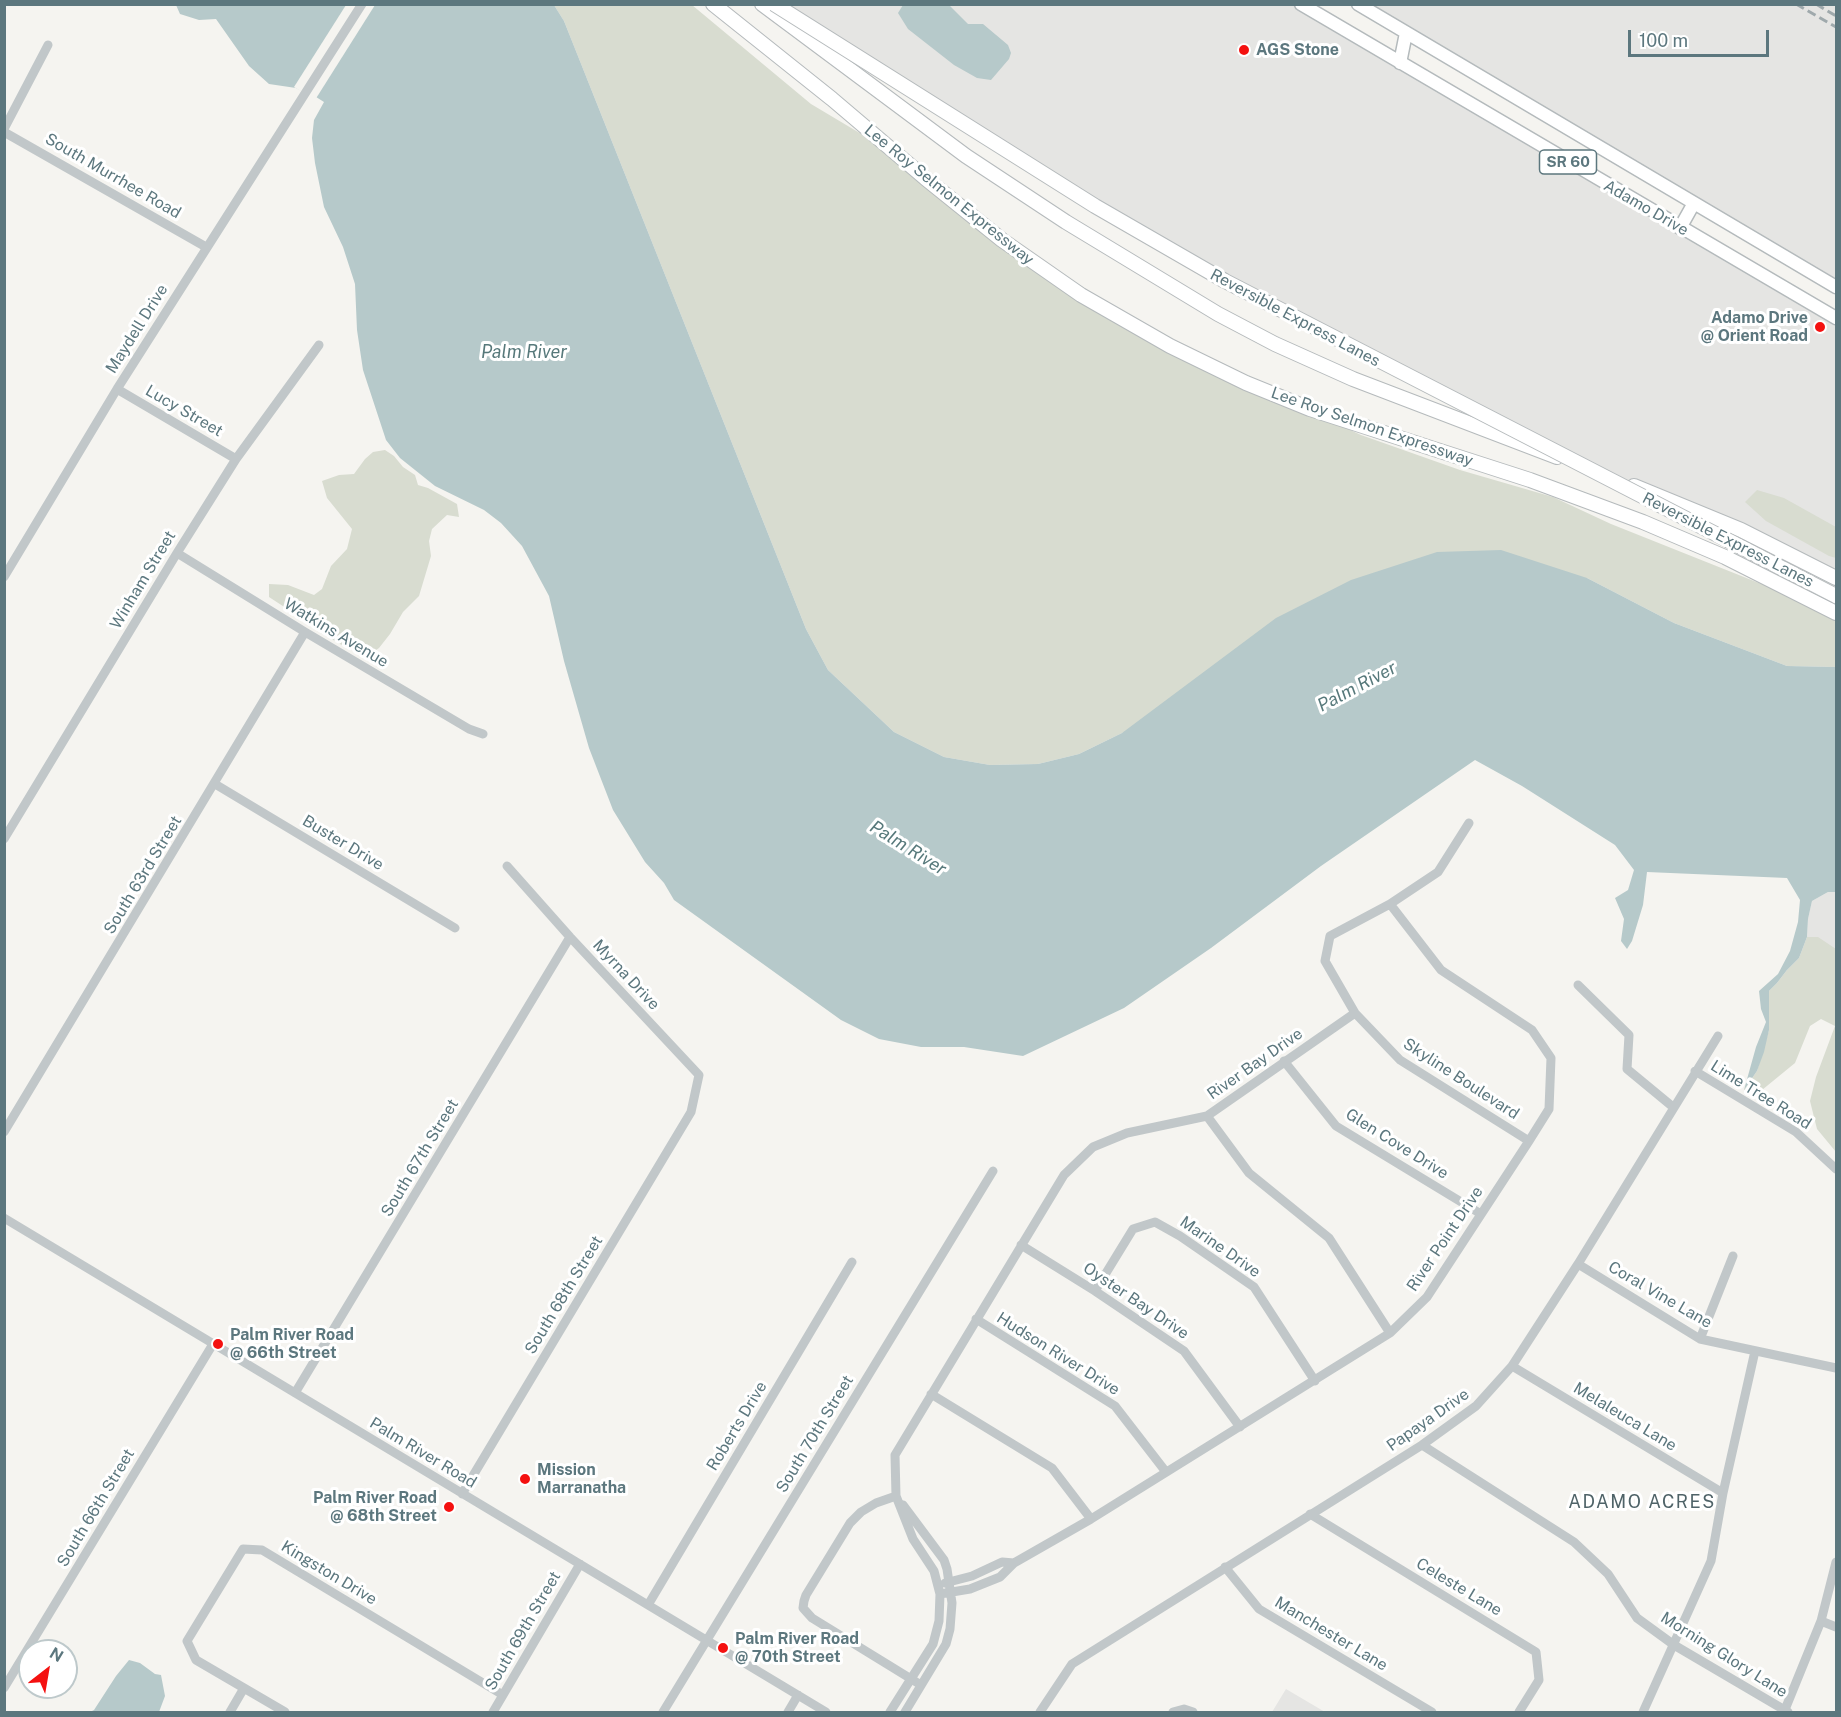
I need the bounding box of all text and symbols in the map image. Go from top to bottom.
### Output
scale bar [1631,18,1772,56]
text: 100 m [1639,30,1688,51]
place label: AGS Stone [1256,40,1339,60]
marker: AGS Stone [1237,43,1251,57]
street label: Lee Roy Selmon Expressway [860,121,1038,269]
street label: South Murrhee Road [42,129,184,223]
road number: SR 60 [1540,150,1596,174]
street label: Adamo Drive [1600,176,1692,240]
street label: Reversible Express Lanes [1207,265,1383,371]
street label: Maydell Drive [102,281,172,377]
place label: Adamo Drive @ Orient Road [1701,308,1808,346]
marker: Adamo Drive @ Orient Road [1813,320,1827,334]
water label: Palm River [481,341,567,363]
street label: Lucy Street [142,381,226,441]
street label: Lee Roy Selmon Expressway [1268,383,1476,471]
street label: Reversible Express Lanes [1639,488,1817,592]
street label: Winham Street [106,527,180,633]
street label: Watkins Avenue [280,594,392,672]
water label: Palm River [1314,657,1400,717]
street label: Buster Drive [299,811,387,875]
street label: South 63rd Street [100,812,186,938]
water label: Palm River [866,816,950,880]
street label: Myrna Drive [589,936,663,1014]
street label: River Bay Drive [1204,1024,1306,1104]
street label: Skyline Boulevard [1399,1034,1523,1124]
street label: Lime Tree Road [1707,1056,1815,1134]
street label: South 67th Street [377,1096,463,1220]
street label: Glen Cove Drive [1342,1105,1452,1183]
street label: River Point Drive [1403,1183,1487,1295]
street label: Marine Drive [1176,1212,1264,1282]
street label: South 68th Street [521,1232,607,1358]
street label: Coral Vine Lane [1605,1258,1715,1332]
street label: Oyster Bay Drive [1080,1259,1192,1343]
street label: Hudson River Drive [993,1308,1123,1400]
place label: Palm River Road @ 66th Street [230,1325,354,1363]
marker: Palm River Road @ 66th Street [211,1337,225,1351]
street label: South 70th Street [772,1372,858,1496]
street label: Roberts Drive [703,1378,771,1474]
street label: Melaleuca Lane [1570,1379,1680,1455]
street label: Papaya Drive [1383,1385,1473,1455]
street label: Palm River Road [366,1414,480,1492]
street label: South 66th Street [53,1446,139,1570]
place label: Mission Marranatha [537,1460,626,1498]
marker: Mission Marranatha [518,1472,532,1486]
place label: Palm River Road @ 68th Street [313,1488,437,1526]
district label: ADAMO ACRES [1568,1491,1716,1513]
marker: Palm River Road @ 68th Street [442,1500,456,1514]
street label: Kingston Drive [278,1537,380,1609]
street label: Celeste Lane [1413,1554,1505,1620]
street label: South 69th Street [481,1568,565,1694]
street label: Manchester Lane [1271,1593,1391,1675]
street label: Morning Glory Lane [1657,1608,1791,1702]
place label: Palm River Road @ 70th Street [735,1629,859,1667]
north arrow [18,1639,78,1699]
marker: Palm River Road @ 70th Street [716,1641,730,1655]
text: N [46,1643,67,1666]

